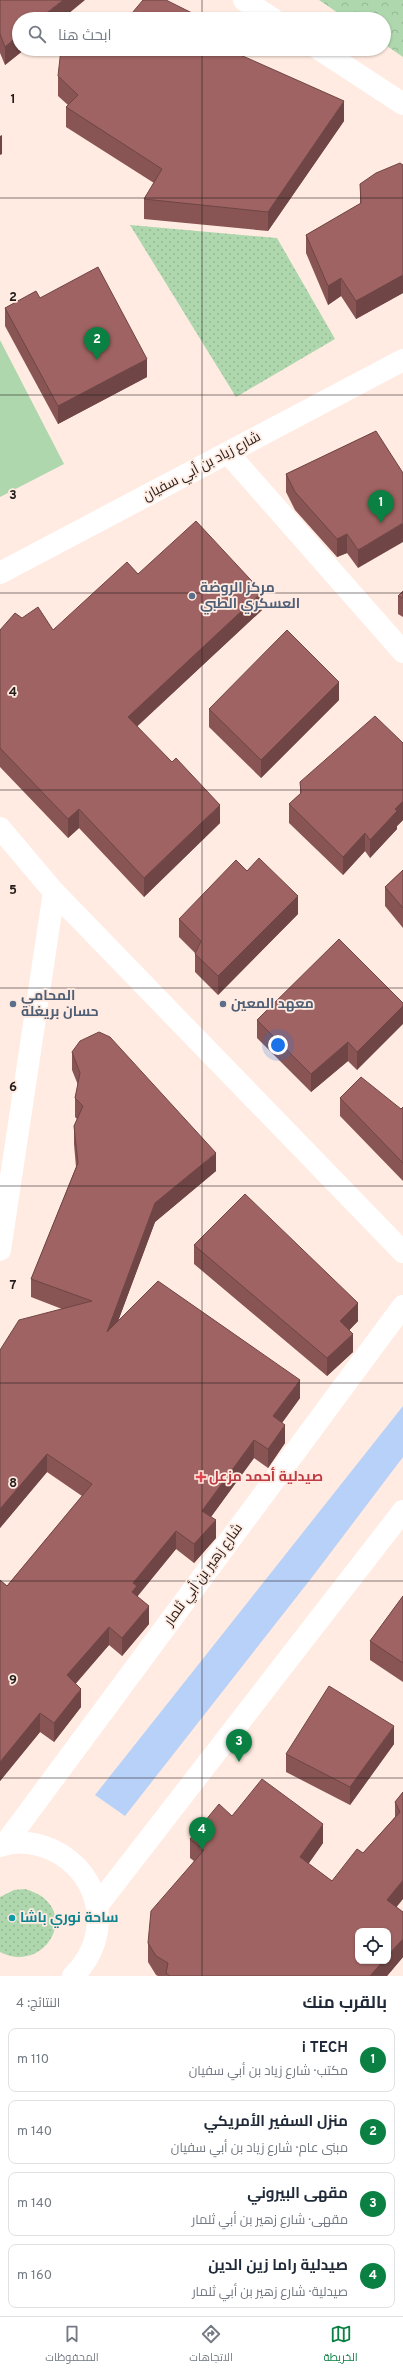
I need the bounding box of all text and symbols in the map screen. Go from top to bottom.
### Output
search box [12,12,391,56]
icon: search [26,23,48,45]
text: ابحث هنا [58,27,112,46]
text: 1 [10,92,16,108]
text: 2 [9,290,17,306]
pin: 2 [84,327,110,360]
street label: شارع زياد بن أبي سفيان [139,427,265,507]
text: 3 [9,488,17,504]
pin: 1 [368,490,394,523]
place label: مركز الروضة العسكري الطبي [200,580,300,615]
marker: مركز الروضة العسكري الطبي [187,591,197,601]
text: 4 [9,685,17,701]
text: 5 [9,883,17,899]
place label: المحامي حسان بريغلة [21,988,99,1021]
place label: معهد المعين [231,996,314,1013]
marker: المحامي حسان بريغلة [8,999,18,1009]
marker: معهد المعين [218,999,228,1009]
your location [268,1035,288,1055]
text: 6 [9,1080,17,1096]
text: 7 [10,1278,17,1294]
place label: صيدلية أحمد مزعل [209,1467,323,1486]
marker: صيدلية أحمد مزعل [196,1472,206,1482]
text: 8 [9,1476,17,1492]
street label: شارع زهير بن أبي ثلمار [159,1519,248,1631]
text: 9 [9,1673,17,1689]
pin: 3 [226,1729,252,1762]
pin: 4 [189,1817,215,1850]
place label: ساحة نوري باشا [20,1909,119,1928]
marker: ساحة نوري باشا [7,1913,17,1923]
map controls [355,1928,391,1964]
button: locate [355,1928,391,1964]
text: بالقرب منك [303,1993,387,2015]
text: النتائج: 4 [16,1996,60,2012]
text: i TECH [302,2039,348,2058]
text: 110 m [17,2052,49,2068]
text: 1 [370,2052,376,2068]
text: مكتب · شارع زياد بن أبي سفيان [189,2064,348,2080]
text: منزل السفير الأمريكي [204,2113,348,2132]
text: 140 m [17,2124,52,2140]
text: 2 [369,2124,377,2140]
text: مبنى عام · شارع زياد بن أبي سفيان [171,2141,348,2157]
text: مقهى البيروني [247,2185,348,2204]
text: 140 m [17,2196,52,2212]
text: 3 [369,2196,377,2212]
text: مقهى · شارع زهير بن أبي ثلمار [192,2213,348,2229]
text: صيدلية راما زين الدين [208,2257,348,2276]
text: 160 m [17,2268,52,2284]
text: 4 [369,2268,377,2284]
text: صيدلية · شارع زهير بن أبي ثلمار [192,2285,348,2301]
tab: المحفوظات [45,2323,99,2367]
tab: الاتجاهات [189,2323,233,2367]
tab: الخريطة [323,2323,358,2367]

